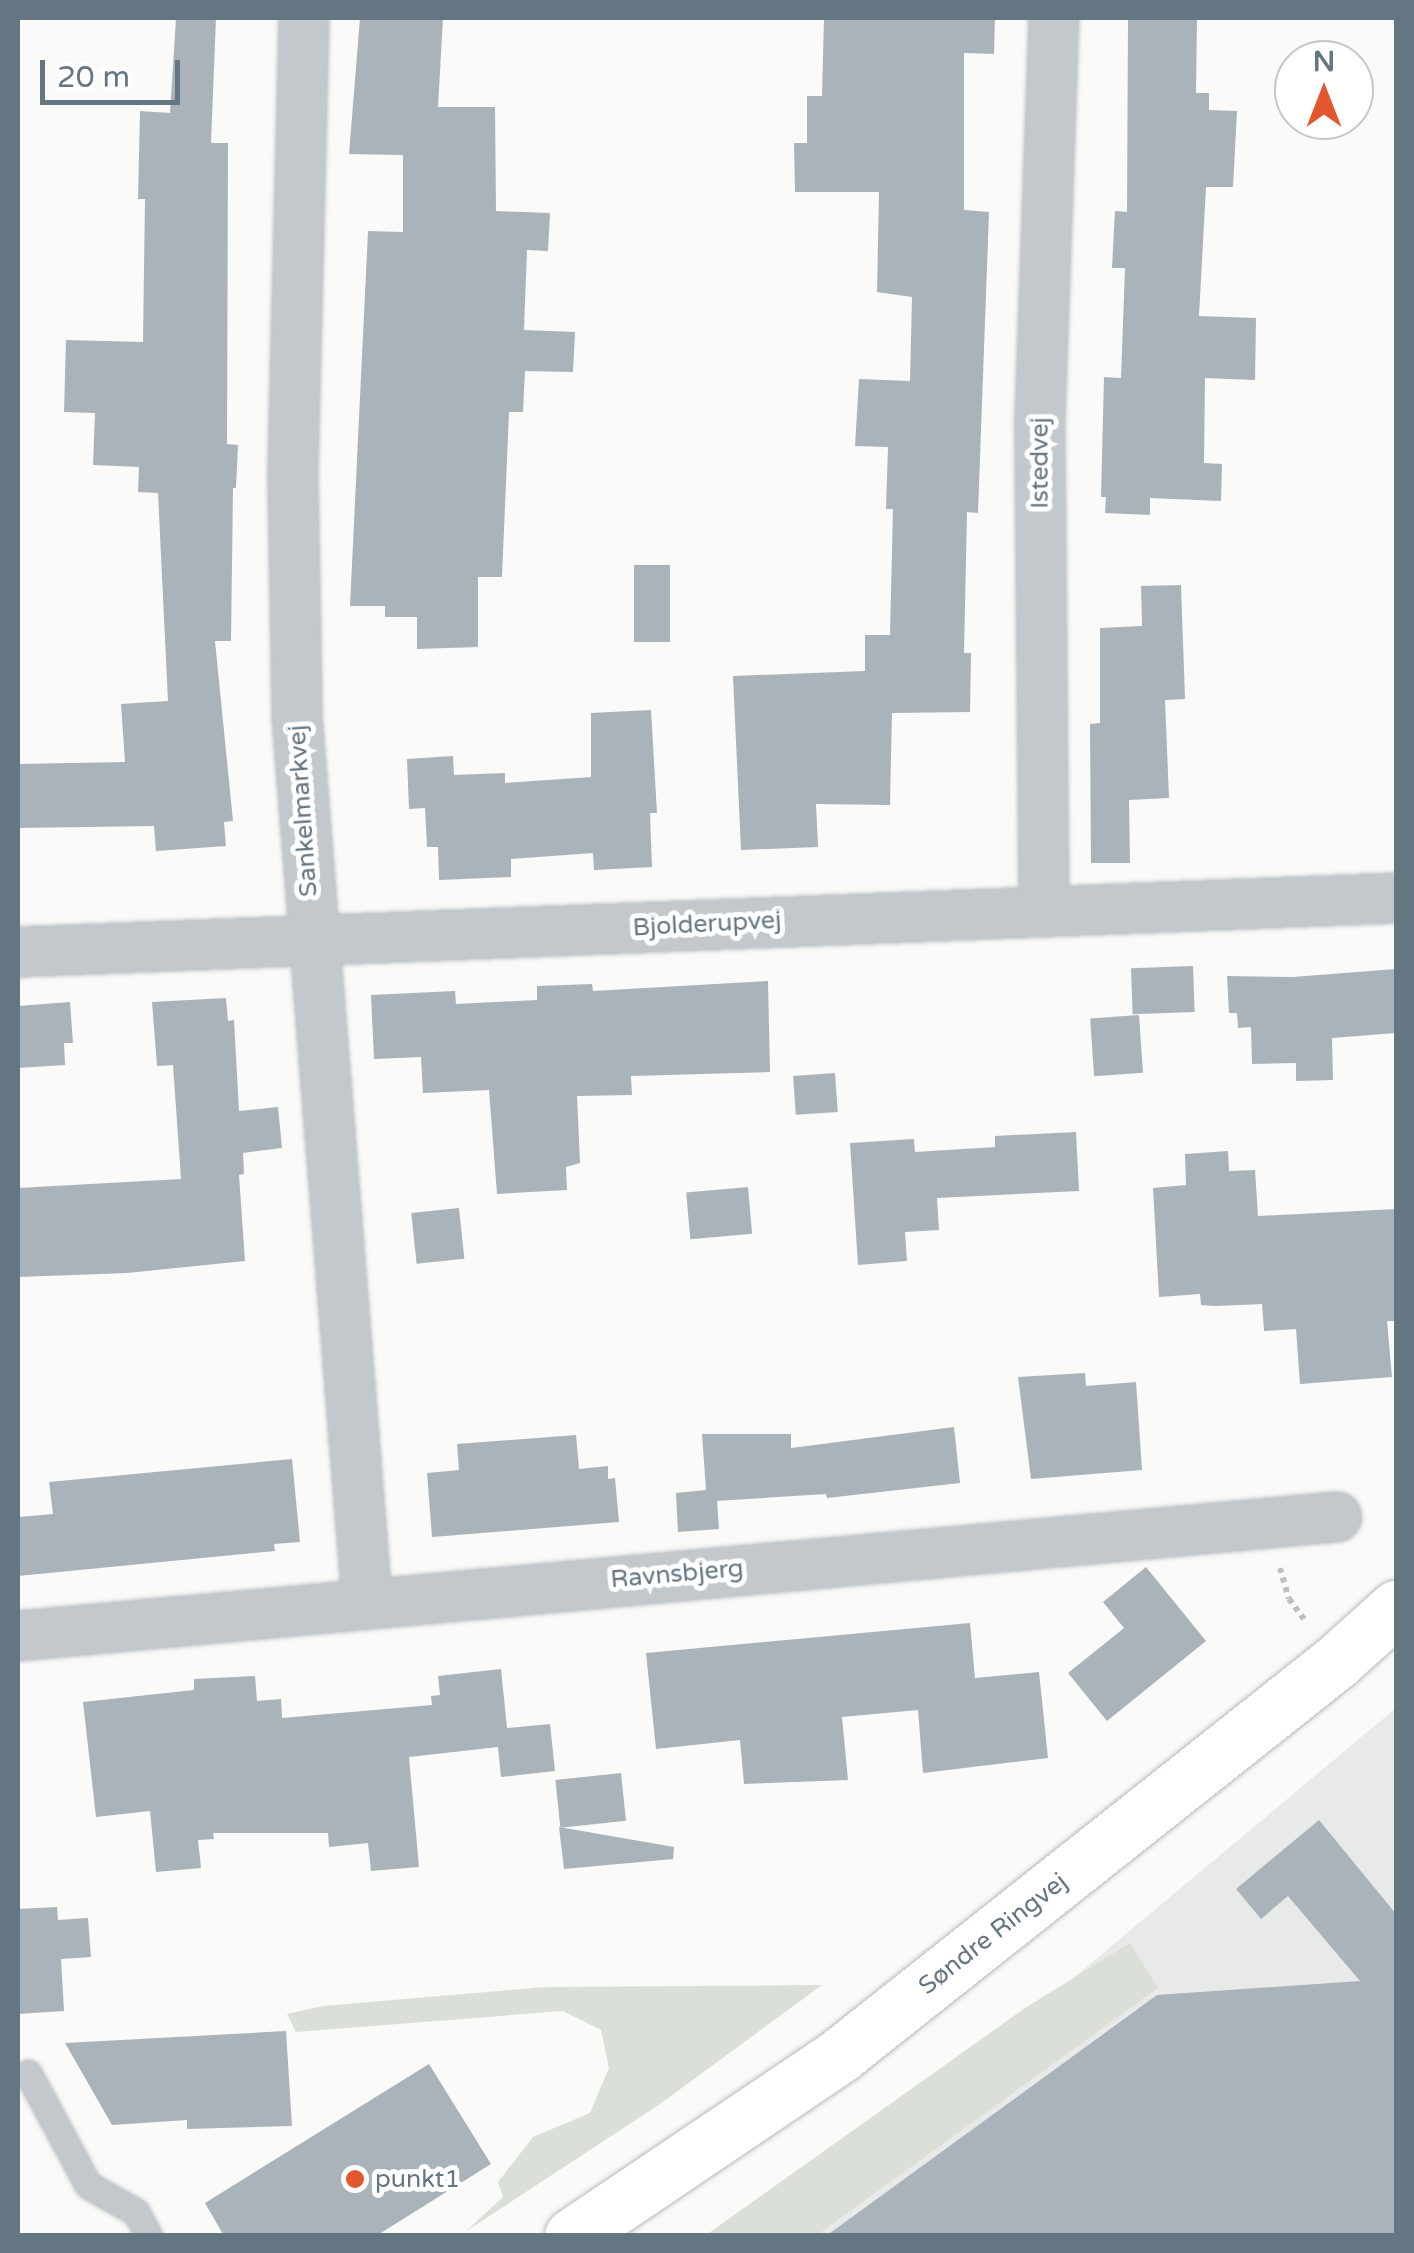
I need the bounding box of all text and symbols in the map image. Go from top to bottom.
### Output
scale bar [45,40,185,102]
north arrow [1274,40,1374,140]
text: N [1313,45,1335,79]
text: 20 m [57,59,130,96]
street label: Istedvej [1025,417,1055,509]
street label: Sankelmarkvej [282,724,324,898]
street label: Bjolderupvej [632,905,782,943]
street label: Ravnsbjerg [609,1553,745,1595]
street label: Søndre Ringvej [913,1867,1073,2001]
place label: punkt1 [375,2164,460,2194]
marker: punkt1 [344,2168,366,2190]

